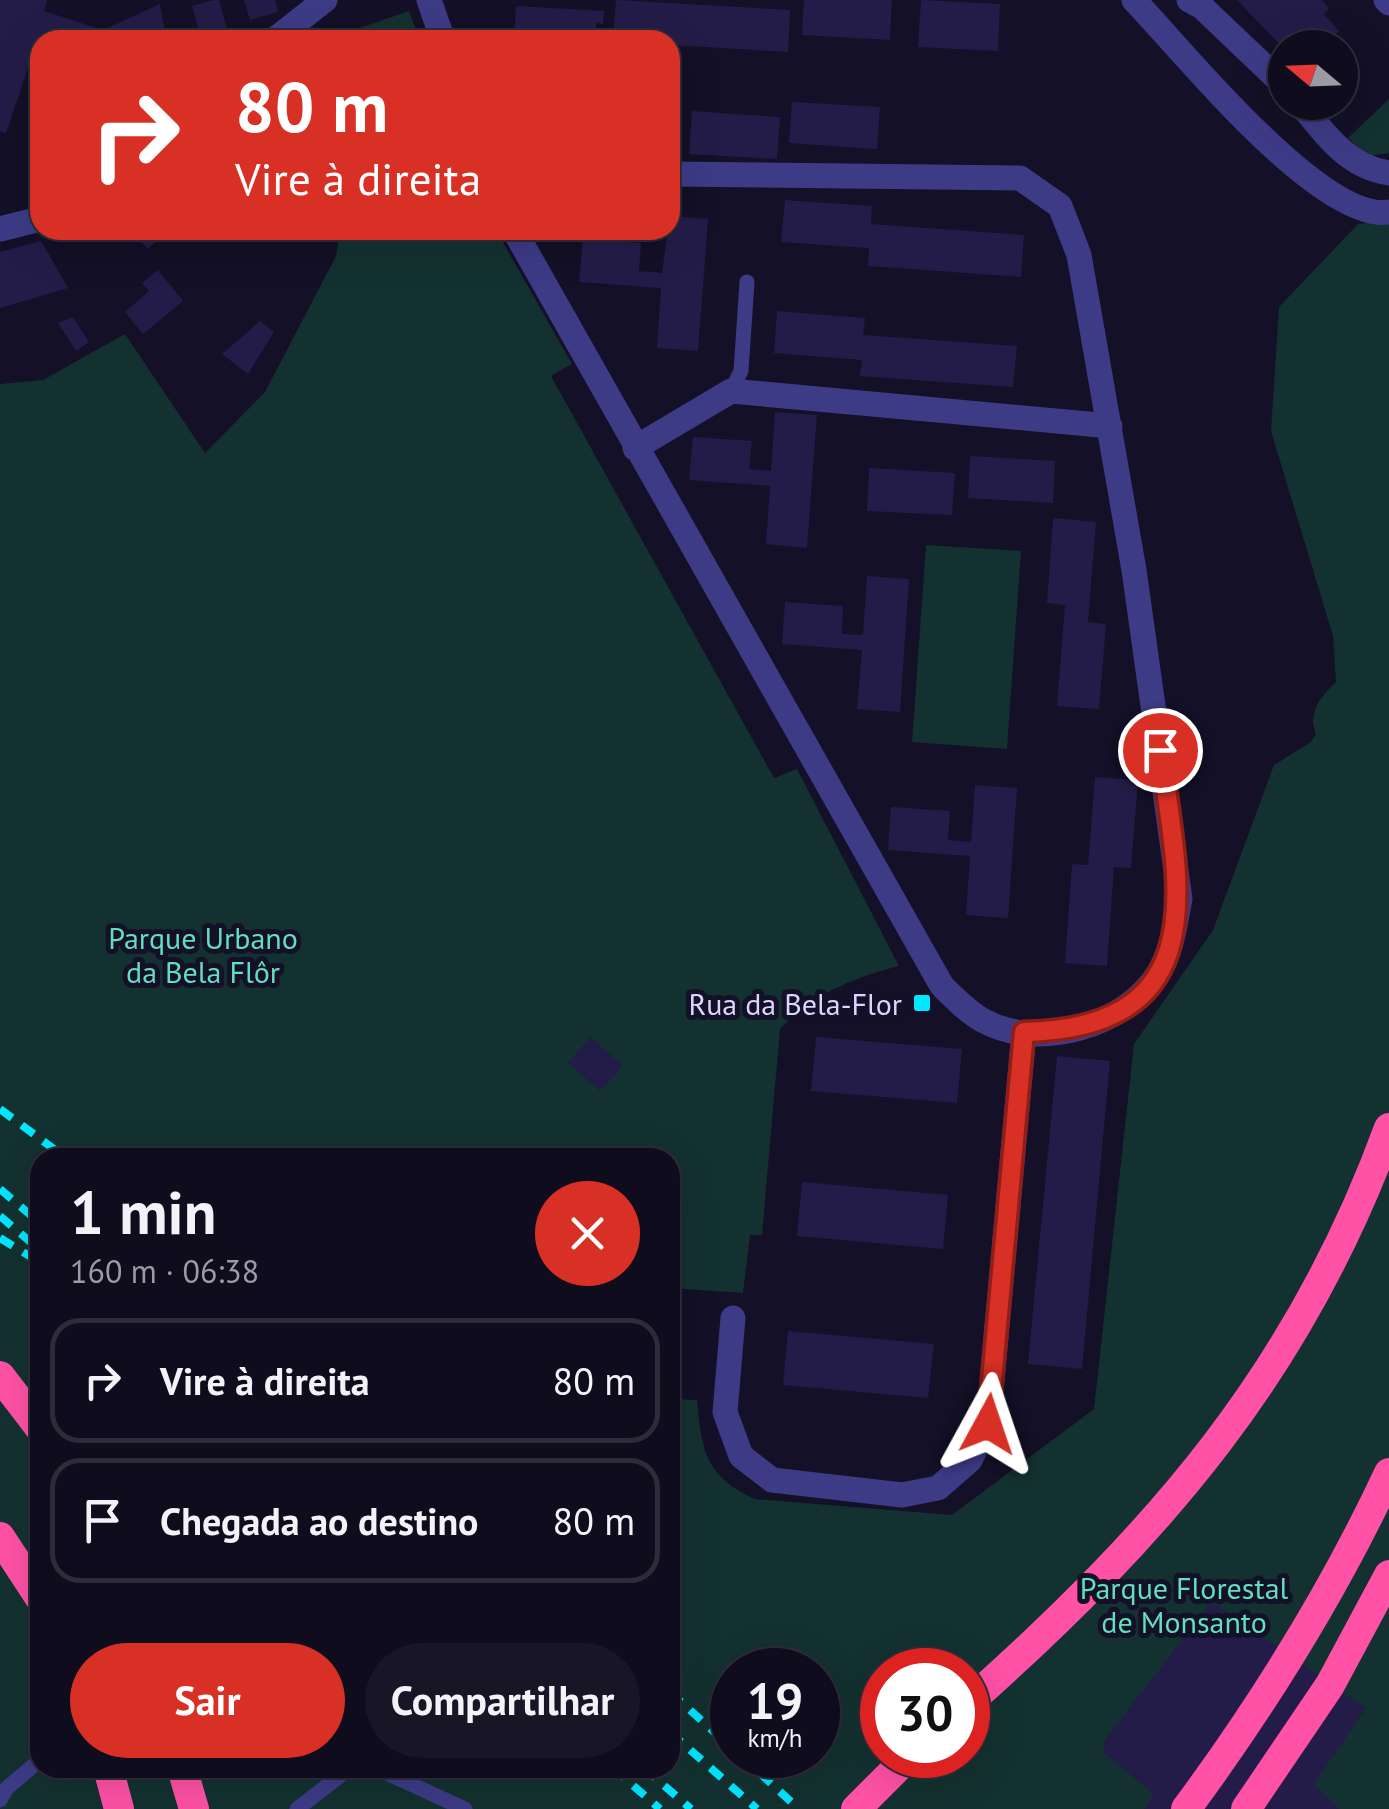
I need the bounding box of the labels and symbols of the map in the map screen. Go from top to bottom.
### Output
north arrow [1268,30,1358,120]
pin [1118,708,1203,793]
park label: Parque Urbano da Bela Flôr [108,918,298,991]
place label: Rua da Bela-Flor [689,984,902,1023]
marker: Rua da Bela-Flor [911,992,933,1014]
position arrow [936,1372,1040,1476]
park label: Parque Florestal de Monsanto [1080,1568,1289,1641]
speed limit sign: 30 [860,1648,990,1778]

